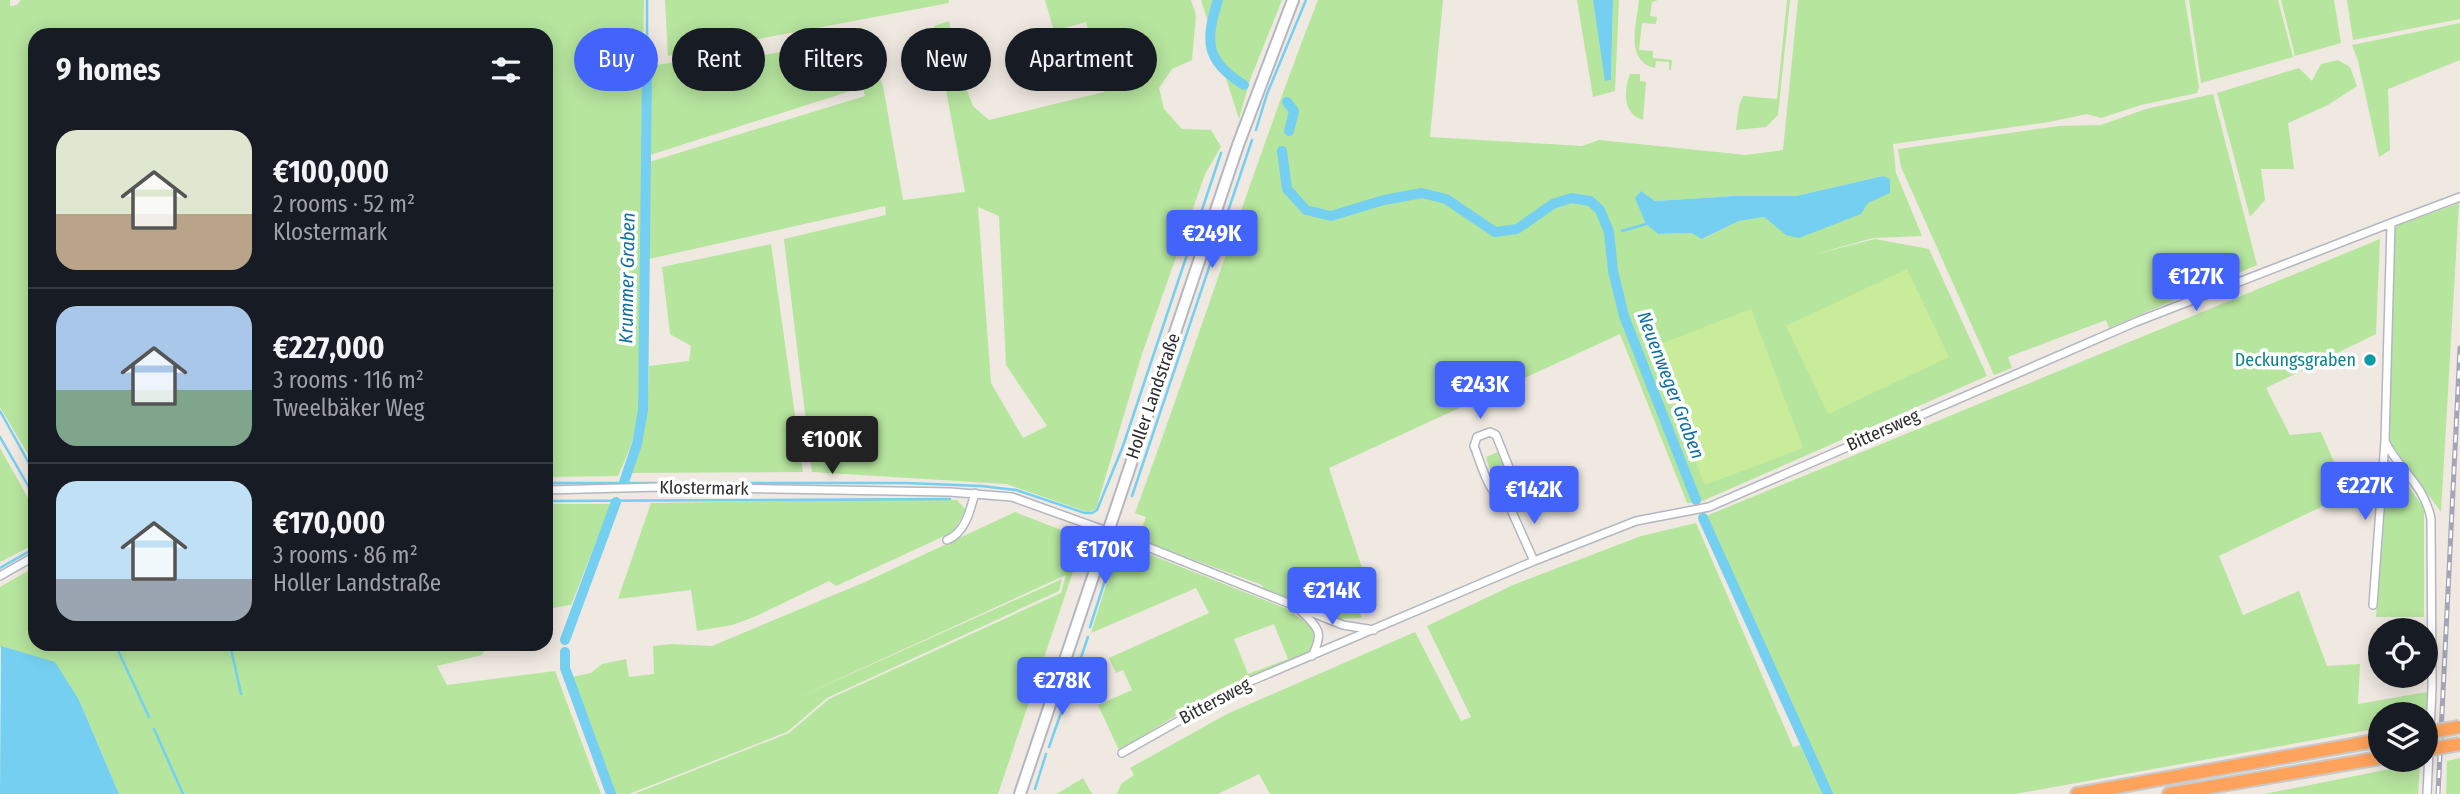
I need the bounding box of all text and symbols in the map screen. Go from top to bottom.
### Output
chip: Buy [574,28,658,91]
chip: Rent [672,28,765,91]
chip: Filters [779,28,887,91]
chip: New [901,28,991,91]
chip: Apartment [1005,28,1157,91]
icon: filters [487,51,525,89]
text: 9 homes [56,52,161,88]
text: €100,000 [273,154,389,190]
icon: home [112,158,196,242]
text: 2 rooms · 52 m² [273,190,415,218]
pin: €249K [1163,210,1261,270]
water label: Krummer Graben [614,212,640,344]
text: Klostermark [273,218,387,246]
text: €249K [1183,219,1241,247]
pin: €127K [2147,254,2245,313]
text: €127K [2168,262,2224,290]
water label: Neuenweger Graben [1632,308,1710,462]
text: €227,000 [273,330,385,366]
street label: Holler Landstraße [1121,330,1185,462]
icon: home [112,334,196,418]
place label: Deckungsgraben [2235,349,2356,371]
marker: Deckungsgraben [2362,352,2378,368]
pin: €243K [1431,362,1529,421]
text: 3 rooms · 116 m² [273,366,424,394]
text: €243K [1451,370,1509,398]
text: Tweelbäker Weg [273,394,425,422]
street label: Bittersweg [1843,404,1923,456]
pin: €100K [783,416,881,476]
text: €100K [802,425,862,453]
pin: €227K [2316,462,2414,522]
pin: €142K [1485,466,1583,526]
text: €227K [2337,471,2393,499]
text: €142K [1506,475,1562,503]
street label: Klostermark [659,476,750,500]
text: €170,000 [273,505,385,541]
icon: home [112,509,196,593]
pin: €170K [1056,526,1154,586]
text: €170K [1077,535,1133,563]
text: 3 rooms · 86 m² [273,541,418,569]
pin: €214K [1283,568,1381,627]
text: Holler Landstraße [273,569,441,597]
text: €214K [1303,576,1361,604]
map controls [2368,618,2438,772]
button: locate [2368,618,2438,688]
pin: €278K [1013,658,1111,717]
text: €278K [1033,666,1091,694]
street label: Bittersweg [1176,673,1255,729]
button: layers [2368,702,2438,772]

